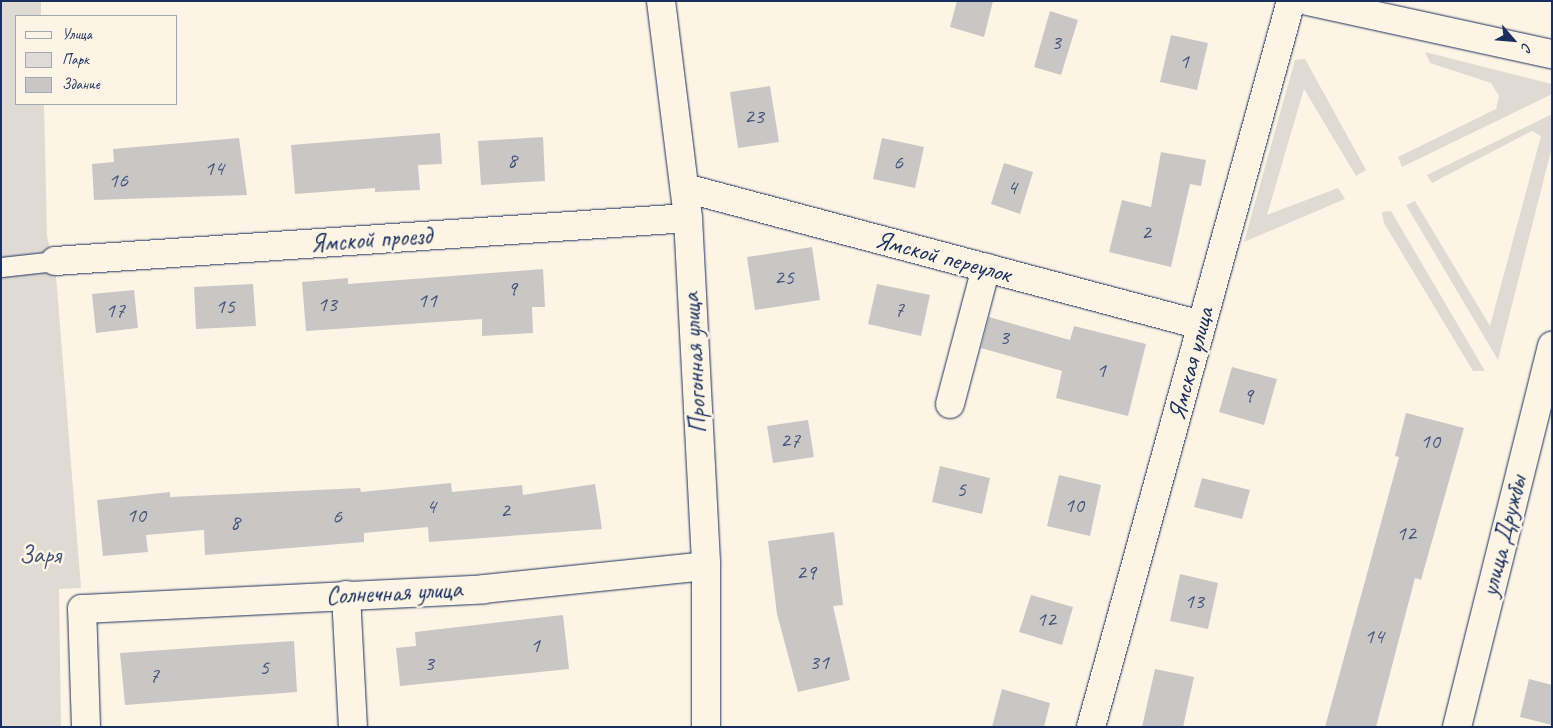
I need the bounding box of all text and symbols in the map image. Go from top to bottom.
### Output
legend [15,15,178,105]
north arrow [1488,15,1538,65]
text: Улица [62,25,92,44]
house number: 3 [1051,30,1061,56]
text: С [1518,40,1536,54]
house number: 1 [1179,49,1189,75]
text: Парк [62,50,89,69]
text: Здание [62,75,100,94]
house number: 23 [744,104,764,130]
house number: 8 [507,148,517,174]
house number: 6 [893,150,903,176]
house number: 14 [204,156,224,182]
house number: 16 [108,168,128,194]
house number: 4 [1007,175,1017,201]
house number: 2 [1141,220,1151,246]
street label: Ямской проезд [309,221,433,259]
street label: Ямской переулок [872,225,1014,289]
house number: 25 [774,265,794,291]
house number: 9 [507,276,517,302]
house number: 11 [417,288,437,314]
street label: Прогонная улица [676,291,714,435]
house number: 13 [317,292,337,318]
house number: 15 [215,294,235,320]
house number: 7 [894,297,904,323]
house number: 17 [105,298,125,324]
street label: Ямская улица [1161,303,1221,425]
house number: 3 [999,325,1009,351]
house number: 1 [1096,358,1106,384]
house number: 9 [1243,383,1253,409]
house number: 27 [780,428,800,454]
house number: 10 [1420,429,1440,455]
street label: улица Дружбы [1475,473,1533,599]
house number: 5 [956,477,966,503]
house number: 10 [1064,493,1084,519]
house number: 4 [426,494,436,520]
house number: 2 [500,498,510,524]
house number: 10 [126,503,146,529]
house number: 6 [332,504,342,530]
house number: 8 [230,510,240,536]
house number: 12 [1396,521,1416,547]
park label: Заря [19,540,61,570]
house number: 29 [796,560,816,586]
street label: Солнечная улица [324,574,464,612]
house number: 13 [1184,589,1204,615]
house number: 12 [1036,607,1056,633]
house number: 14 [1364,624,1384,650]
house number: 1 [530,633,540,659]
house number: 31 [809,650,829,676]
house number: 3 [424,651,434,677]
house number: 5 [259,655,269,681]
house number: 7 [149,663,159,689]

